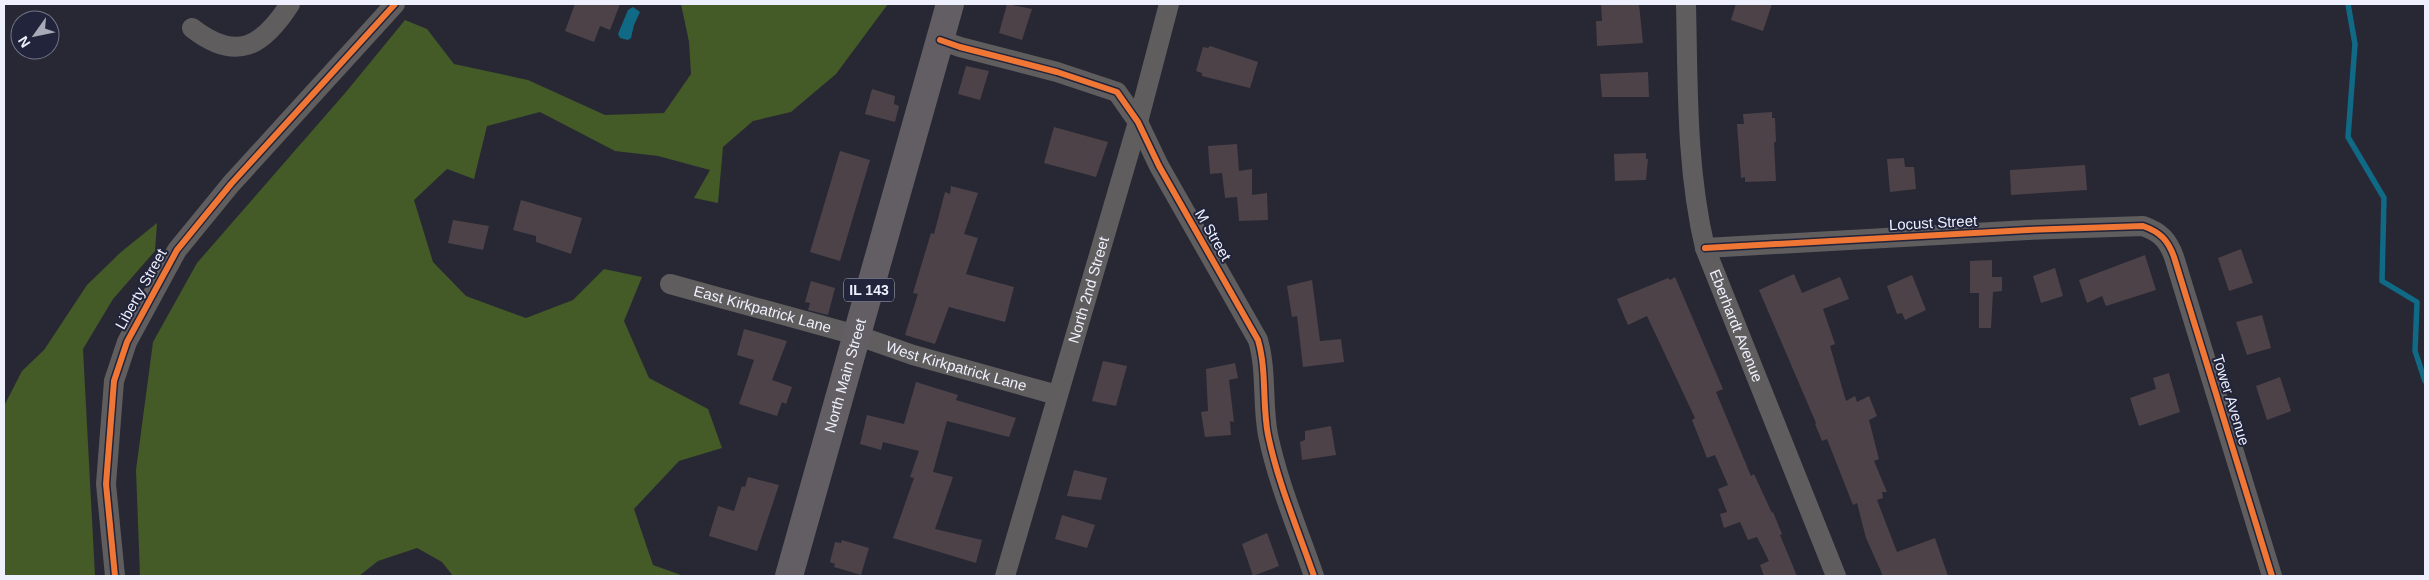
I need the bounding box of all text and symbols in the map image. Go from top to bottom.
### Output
north arrow [10,10,60,60]
text: N [15,33,34,51]
street label: M Street [1192,206,1235,264]
street label: Locust Street [1888,212,1978,233]
street label: North 2nd Street [1065,234,1112,345]
street label: Liberty Street [112,245,170,332]
street label: Eberhardt Avenue [1706,267,1767,384]
road number: IL 143 [844,278,894,302]
street label: East Kirkpatrick Lane [692,282,833,336]
street label: North Main Street [821,316,869,435]
street label: West Kirkpatrick Lane [884,337,1029,394]
street label: Tower Avenue [2210,352,2253,447]

